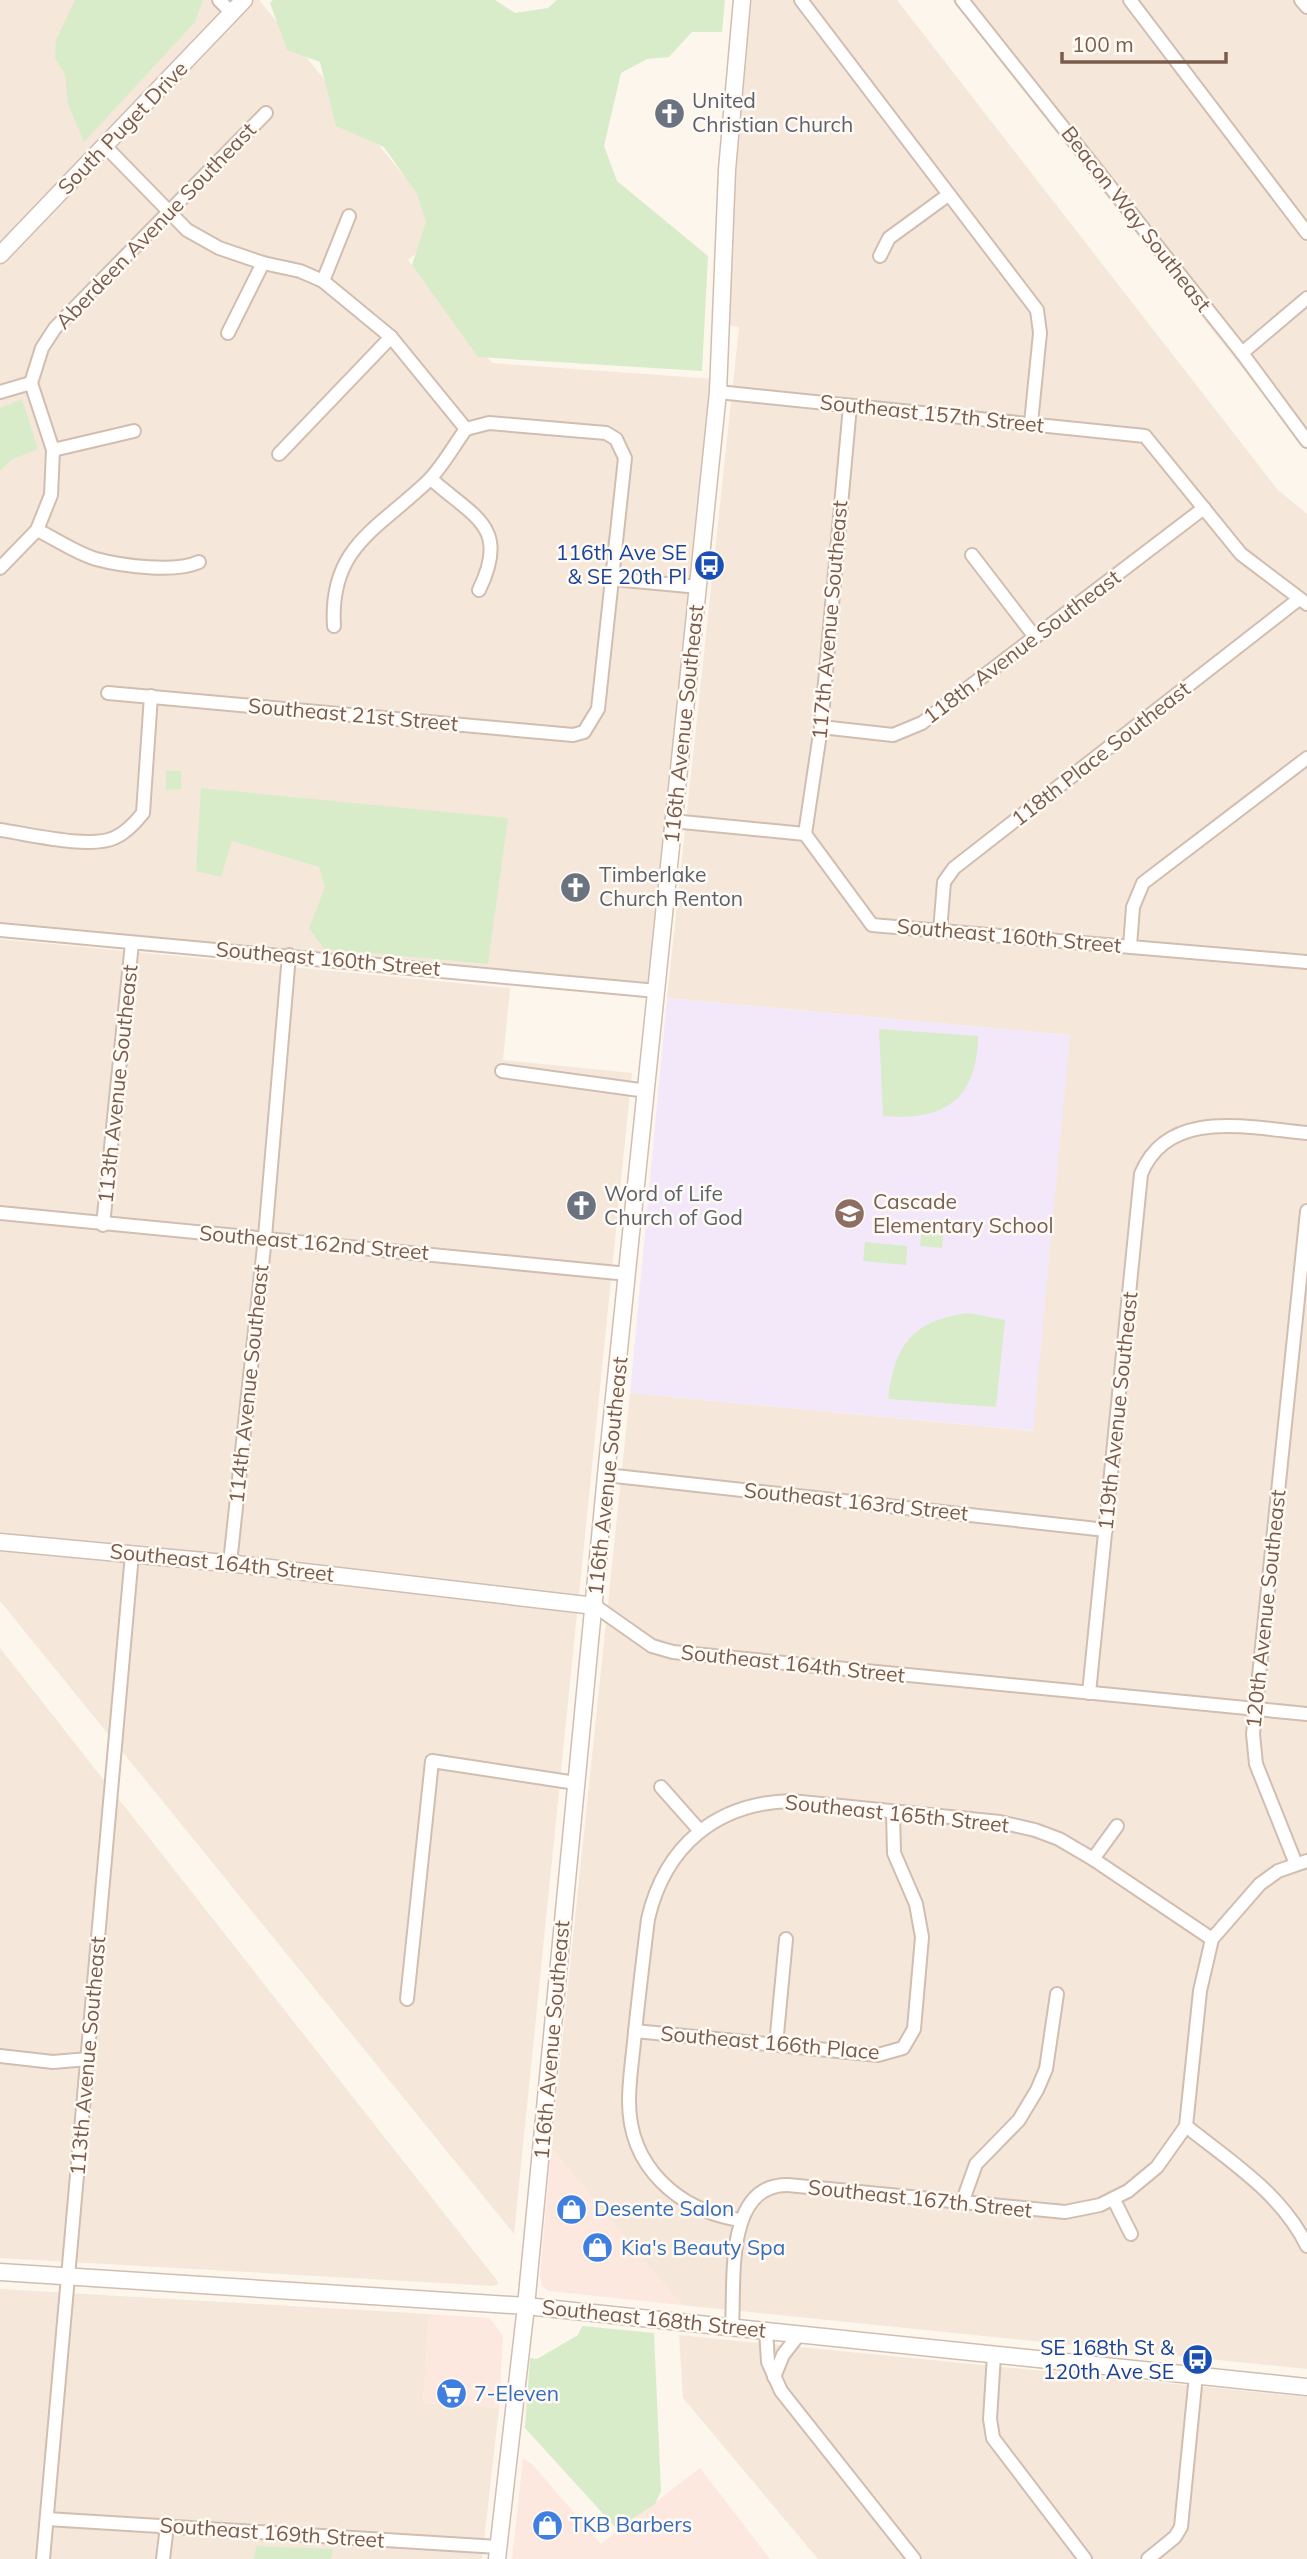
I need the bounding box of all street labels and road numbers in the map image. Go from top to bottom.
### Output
street label: South Puget Drive [52,55,193,200]
street label: Aberdeen Avenue Southeast [50,117,261,334]
street label: Beacon Way Southeast [1056,121,1217,316]
street label: Southeast 157th Street [819,388,1045,438]
street label: 117th Avenue Southeast [806,499,852,741]
street label: 118th Avenue Southeast [918,564,1125,729]
street label: 116th Avenue Southeast [658,603,708,845]
street label: 118th Place Southeast [1006,675,1195,831]
street label: Southeast 21st Street [247,692,459,736]
street label: Southeast 160th Street [896,912,1122,958]
street label: Southeast 160th Street [215,935,441,981]
street label: 113th Avenue Southeast [92,963,142,1205]
street label: Southeast 162nd Street [198,1219,430,1265]
street label: 114th Avenue Southeast [223,1263,273,1505]
street label: 119th Avenue Southeast [1092,1290,1142,1532]
street label: 116th Avenue Southeast [582,1355,632,1597]
street label: Southeast 163rd Street [743,1476,970,1526]
street label: 120th Avenue Southeast [1240,1488,1290,1730]
street label: Southeast 164th Street [109,1537,335,1587]
street label: Southeast 164th Street [680,1638,906,1688]
street label: Southeast 165th Street [784,1788,1010,1838]
street label: 116th Avenue Southeast [528,1919,574,2161]
street label: 113th Avenue Southeast [64,1935,110,2177]
street label: Southeast 166th Place [659,2019,881,2065]
street label: Southeast 167th Street [807,2173,1033,2223]
street label: Southeast 168th Street [541,2293,767,2343]
street label: Southeast 169th Street [159,2511,385,2553]

